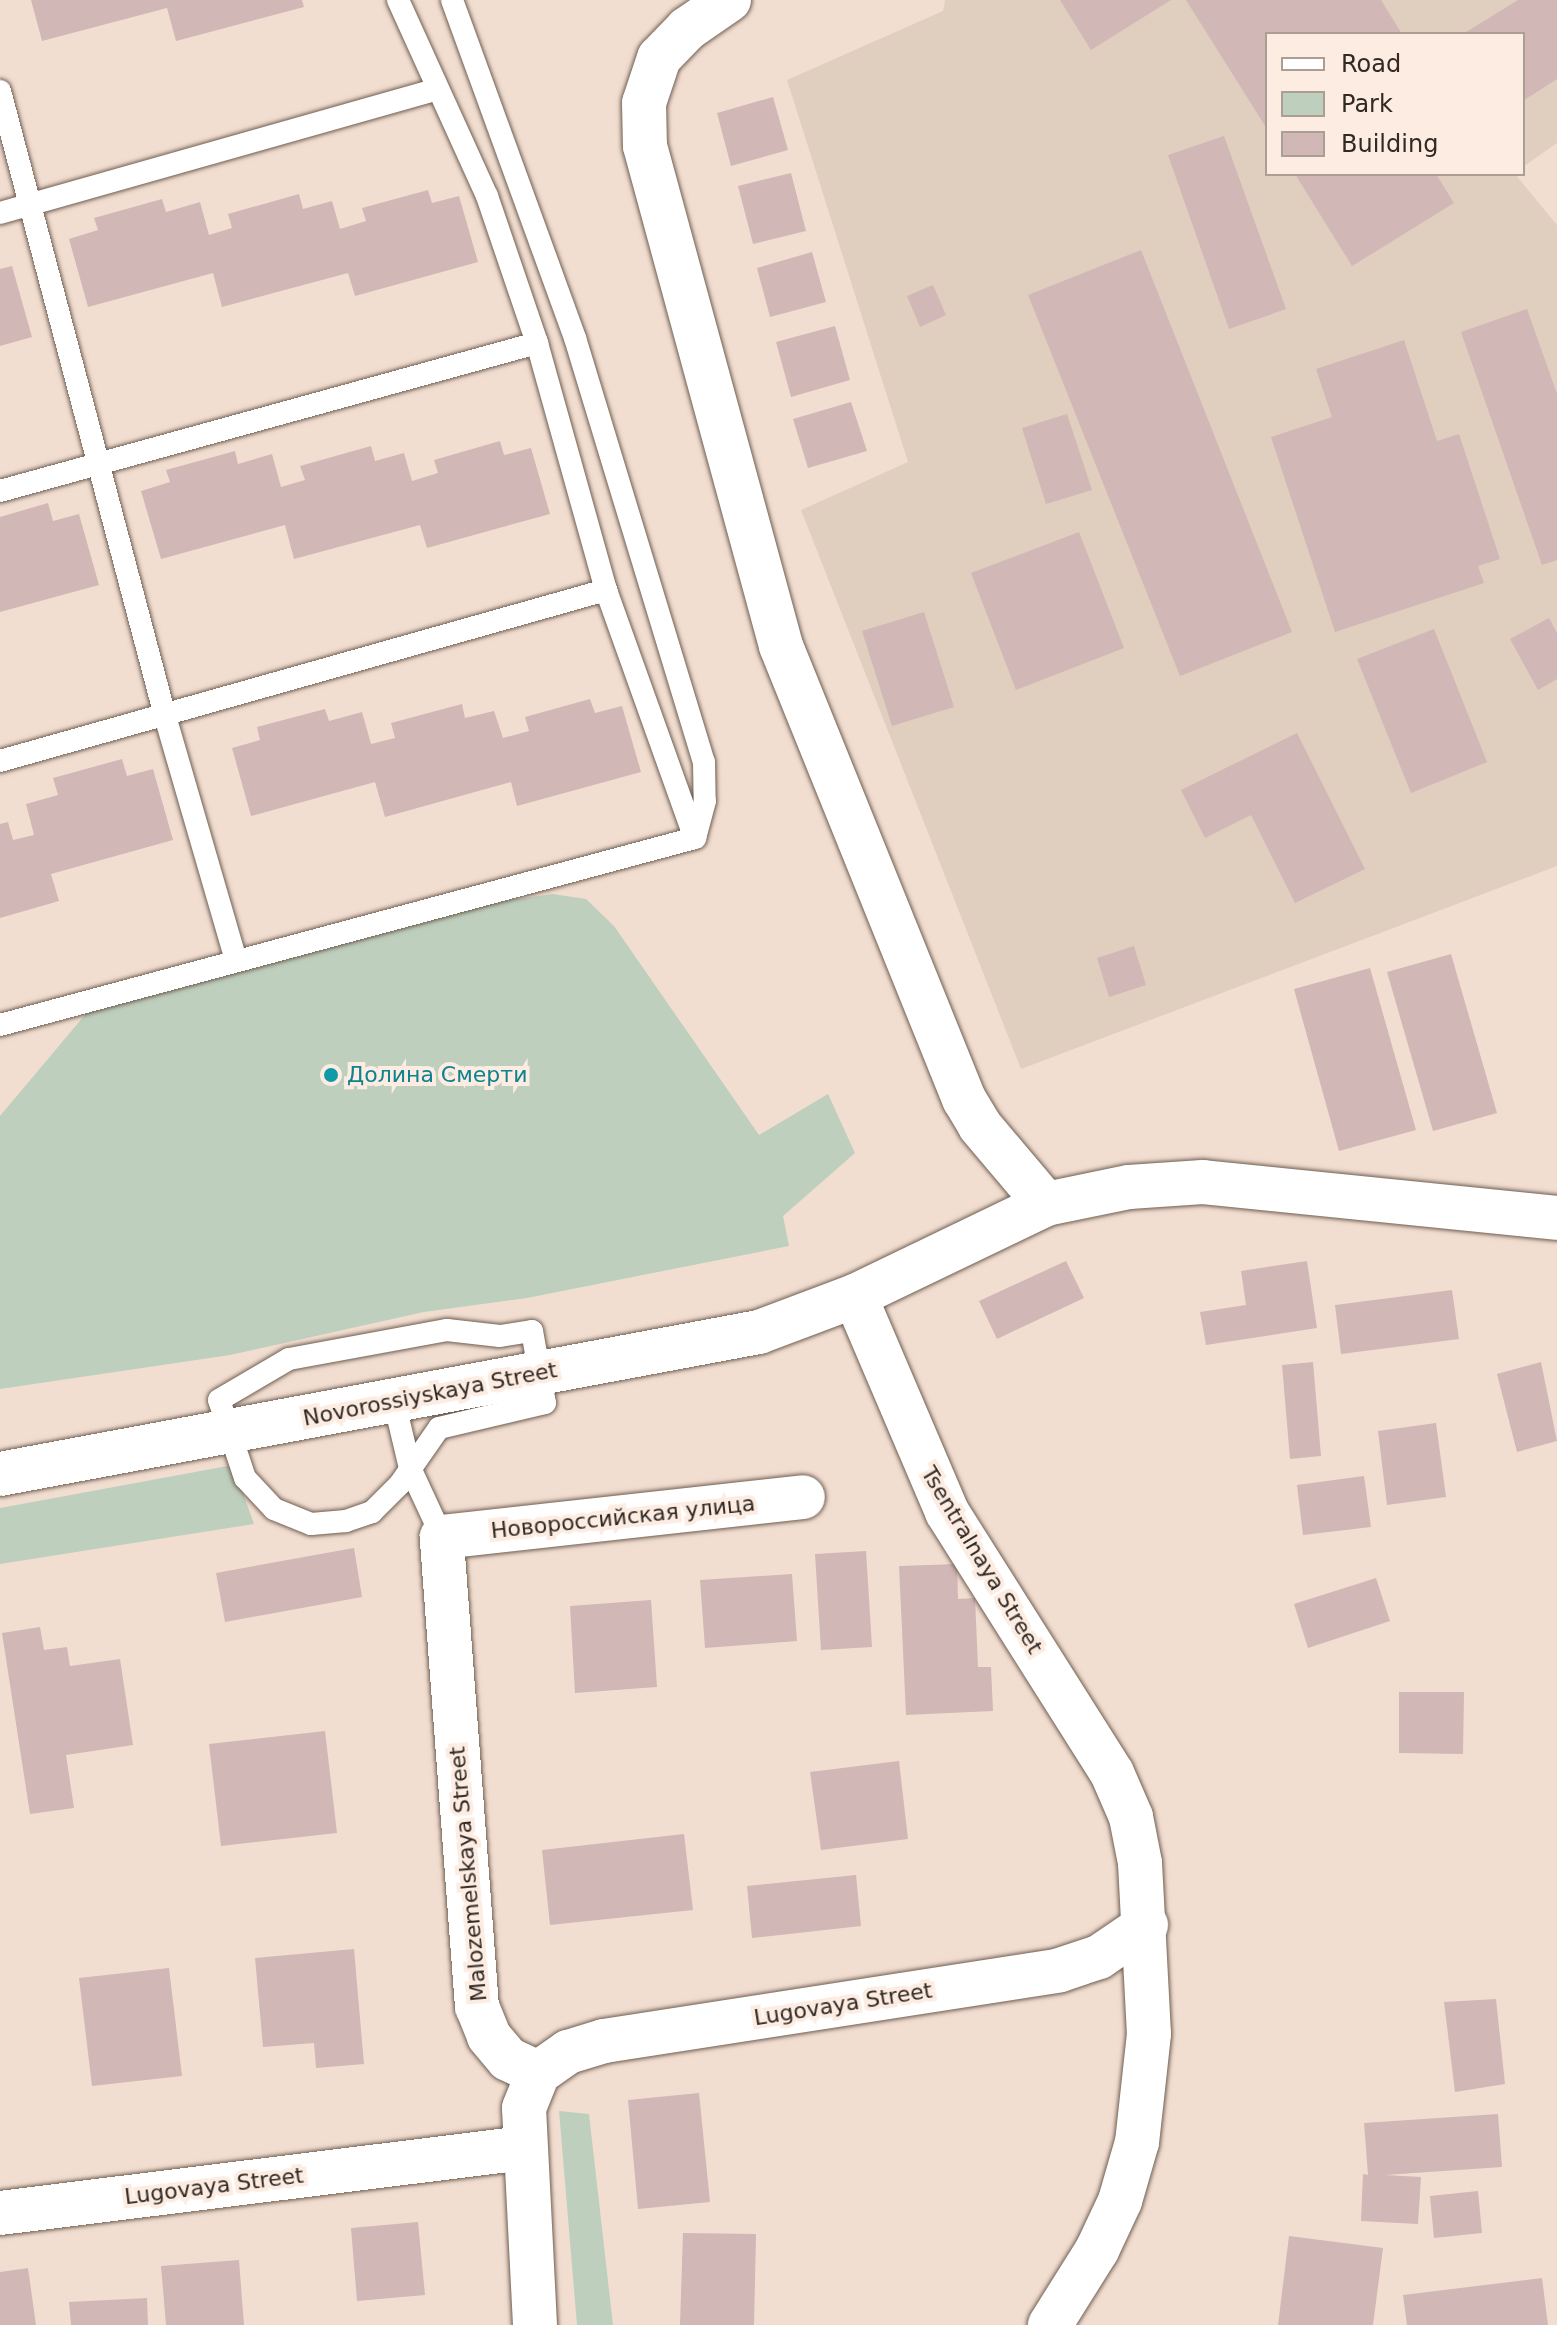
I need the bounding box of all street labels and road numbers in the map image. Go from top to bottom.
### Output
street label: Novorossiyskaya Street [301,1356,559,1432]
street label: Tsentralnaya Street [916,1462,1048,1658]
street label: Новороссийская улица [490,1490,756,1544]
street label: Malozemelskaya Street [444,1745,492,2003]
street label: Lugovaya Street [752,1977,934,2031]
street label: Lugovaya Street [123,2162,305,2210]

